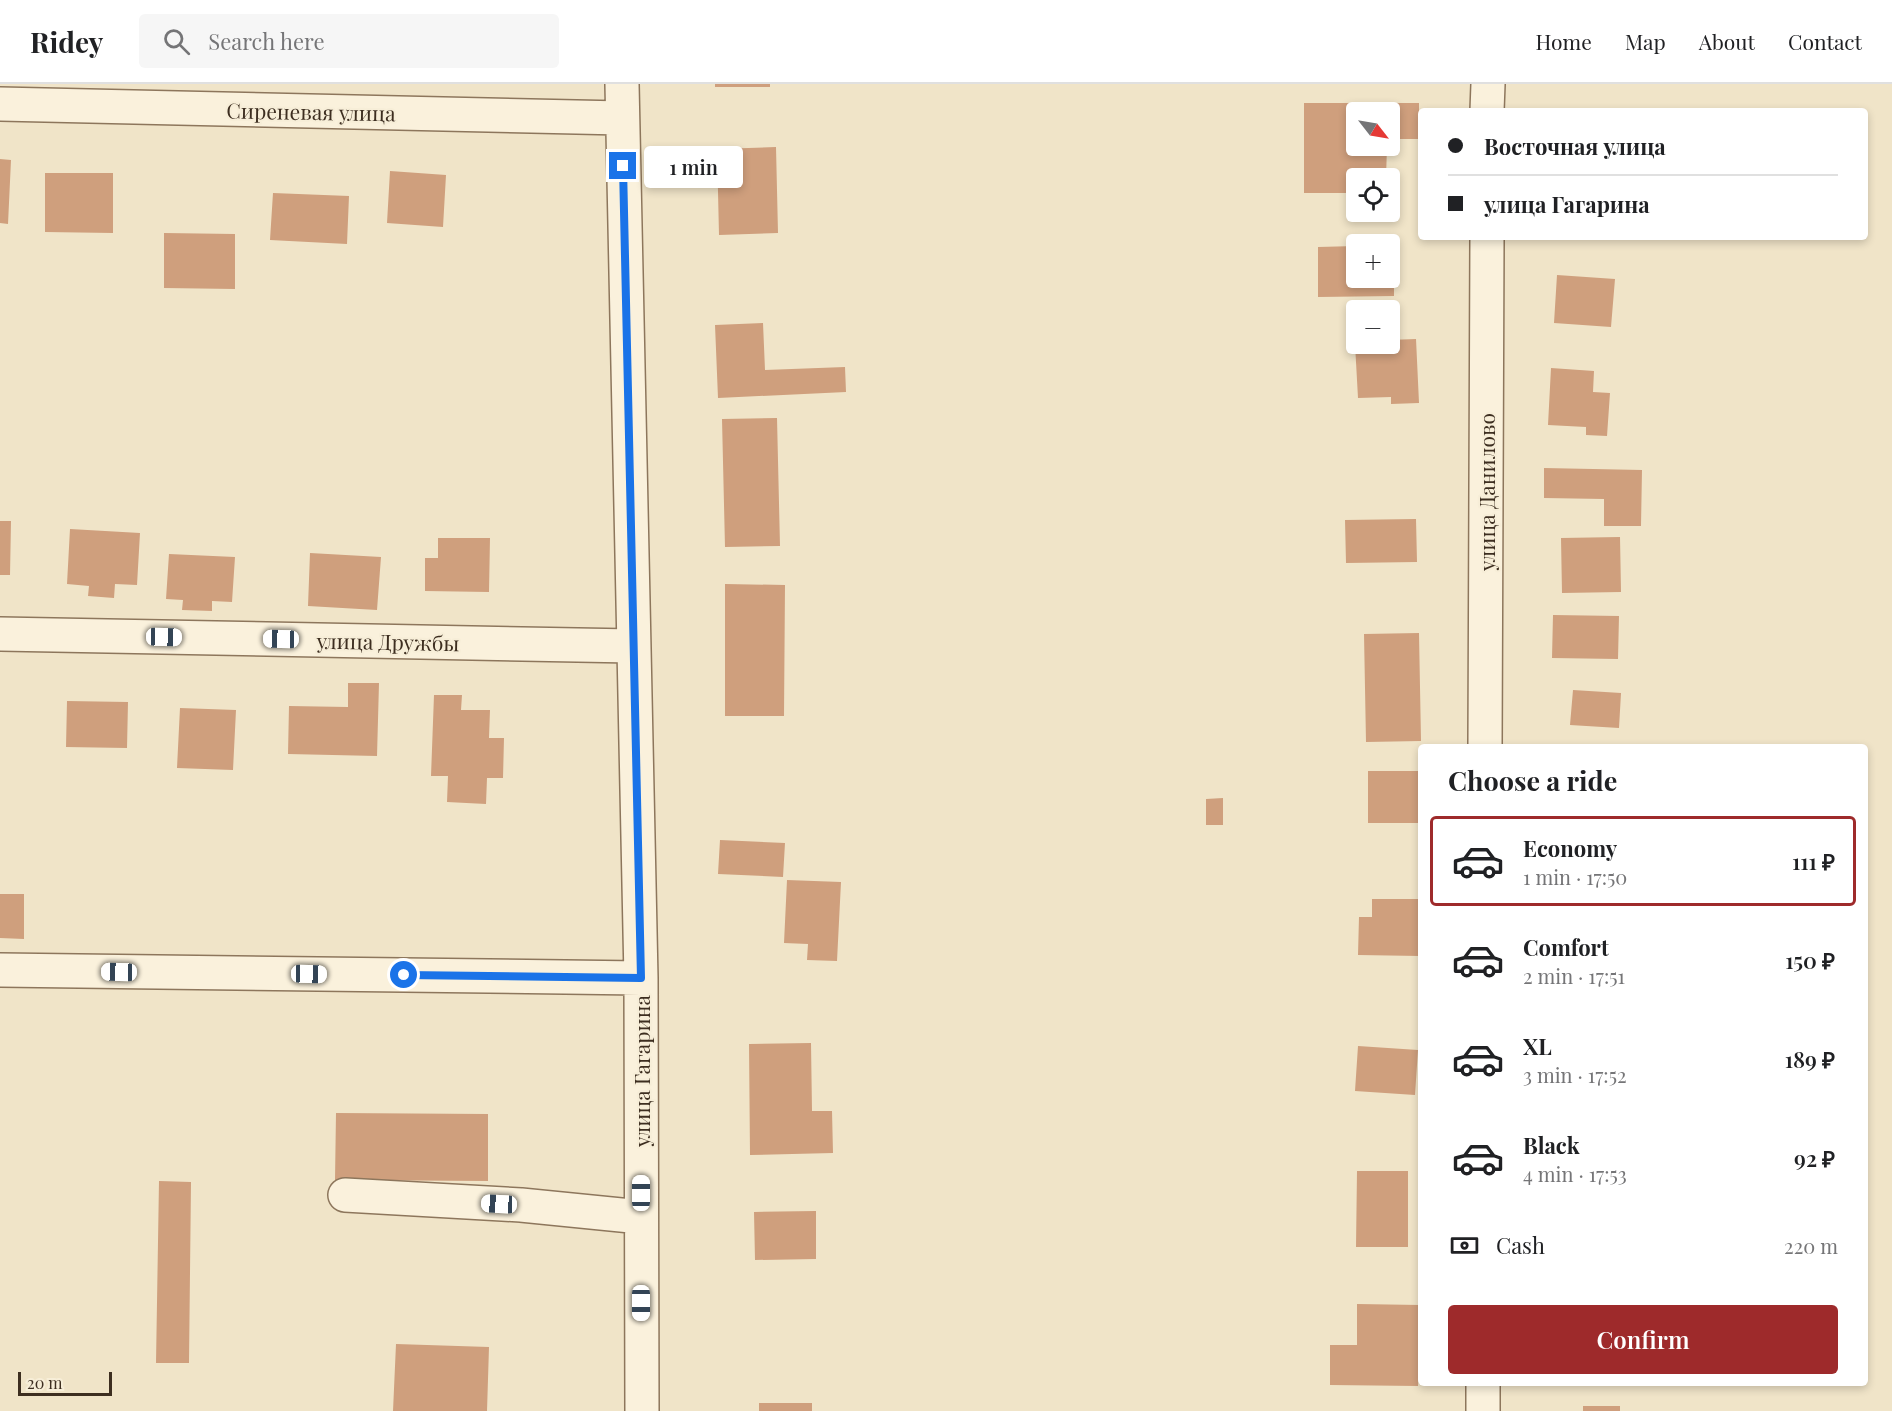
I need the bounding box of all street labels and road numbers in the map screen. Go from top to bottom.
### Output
street label: Сиреневая улица [226,96,396,126]
street label: улица Данилово [1472,413,1500,572]
street label: улица Дружбы [315,626,460,656]
street label: улица Гагарина [627,995,655,1148]

